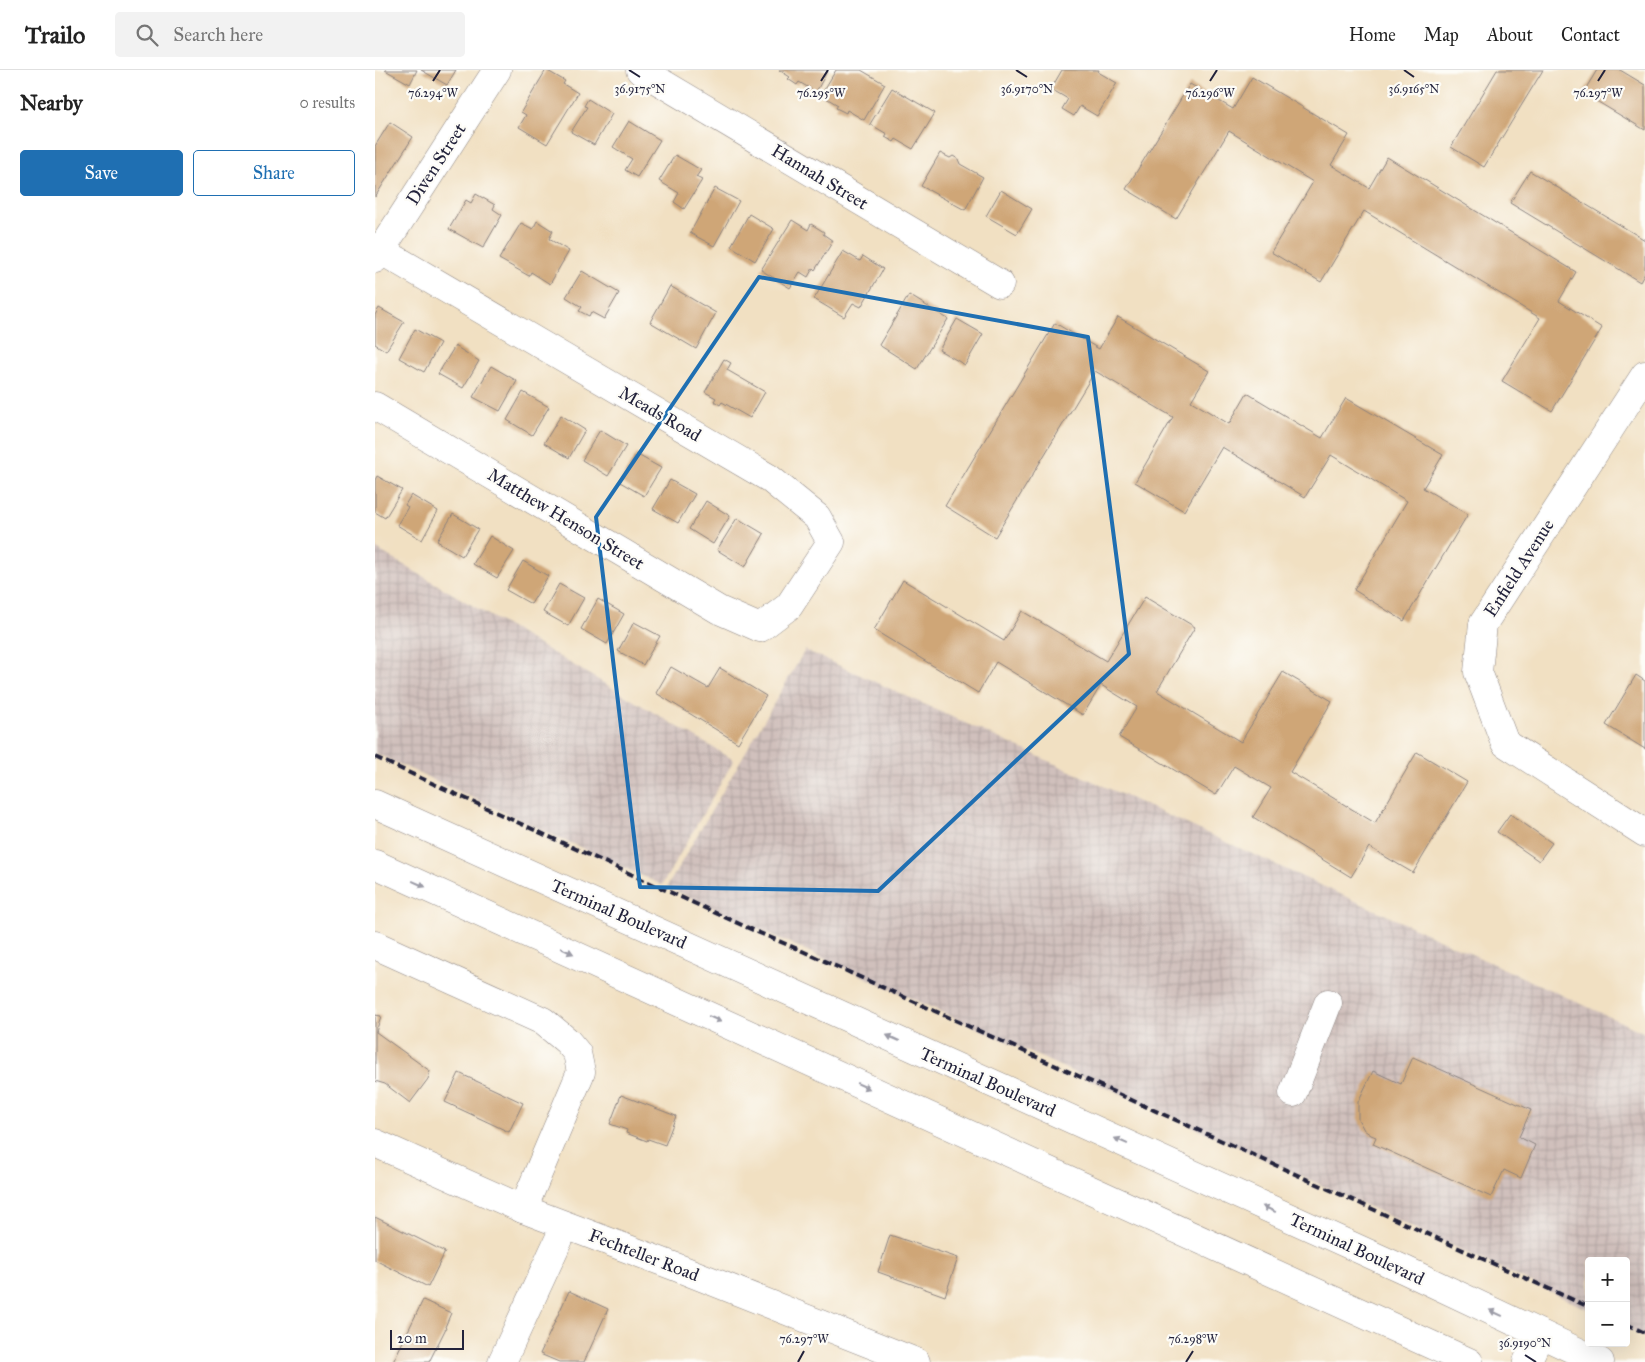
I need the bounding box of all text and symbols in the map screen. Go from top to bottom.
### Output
search box [115,12,465,57]
text: Trailo [25,20,85,50]
icon: search [133,21,161,49]
text: Search here [173,23,263,46]
text: Home [1349,24,1396,46]
text: Map [1424,24,1459,46]
text: About [1487,24,1533,46]
text: Contact [1561,24,1620,46]
text: 36.9175°N [614,82,666,96]
text: 36.9170°N [1001,82,1053,96]
text: 36.9165°N [1389,82,1439,96]
text: 76.294°W [408,86,459,100]
text: 76.295°W [797,86,846,100]
text: 76.296°W [1185,86,1235,100]
text: 76.297°W [1573,86,1623,100]
text: Nearby [20,90,83,116]
text: 0 results [300,93,355,112]
street label: Diven Street [401,118,471,209]
street label: Hannah Street [768,140,873,215]
button: Save [20,150,183,196]
button: Share [193,150,355,196]
street label: Meads Road [615,382,705,446]
street label: Matthew Henson Street [484,464,649,575]
street label: Enfield Avenue [1479,515,1559,621]
street label: Terminal Boulevard [548,874,690,954]
one-way arrow [412,880,426,888]
one-way arrow [560,948,574,956]
one-way arrow [708,1015,722,1023]
one-way arrow [886,1034,900,1042]
street label: Terminal Boulevard [917,1042,1059,1122]
one-way arrow [856,1082,870,1090]
one-way arrow [1114,1137,1128,1145]
one-way arrow [1262,1204,1276,1212]
street label: Terminal Boulevard [1286,1208,1428,1290]
street label: Fechteller Road [586,1224,702,1286]
map controls [1585,1257,1630,1347]
button: + [1585,1257,1630,1302]
button: − [1585,1302,1630,1347]
one-way arrow [1489,1309,1503,1317]
scale bar [390,1327,464,1350]
text: 20 m [397,1330,427,1347]
text: 76.297°W [779,1332,829,1346]
text: 76.298°W [1168,1332,1218,1346]
text: 36.9190°N [1499,1336,1551,1350]

